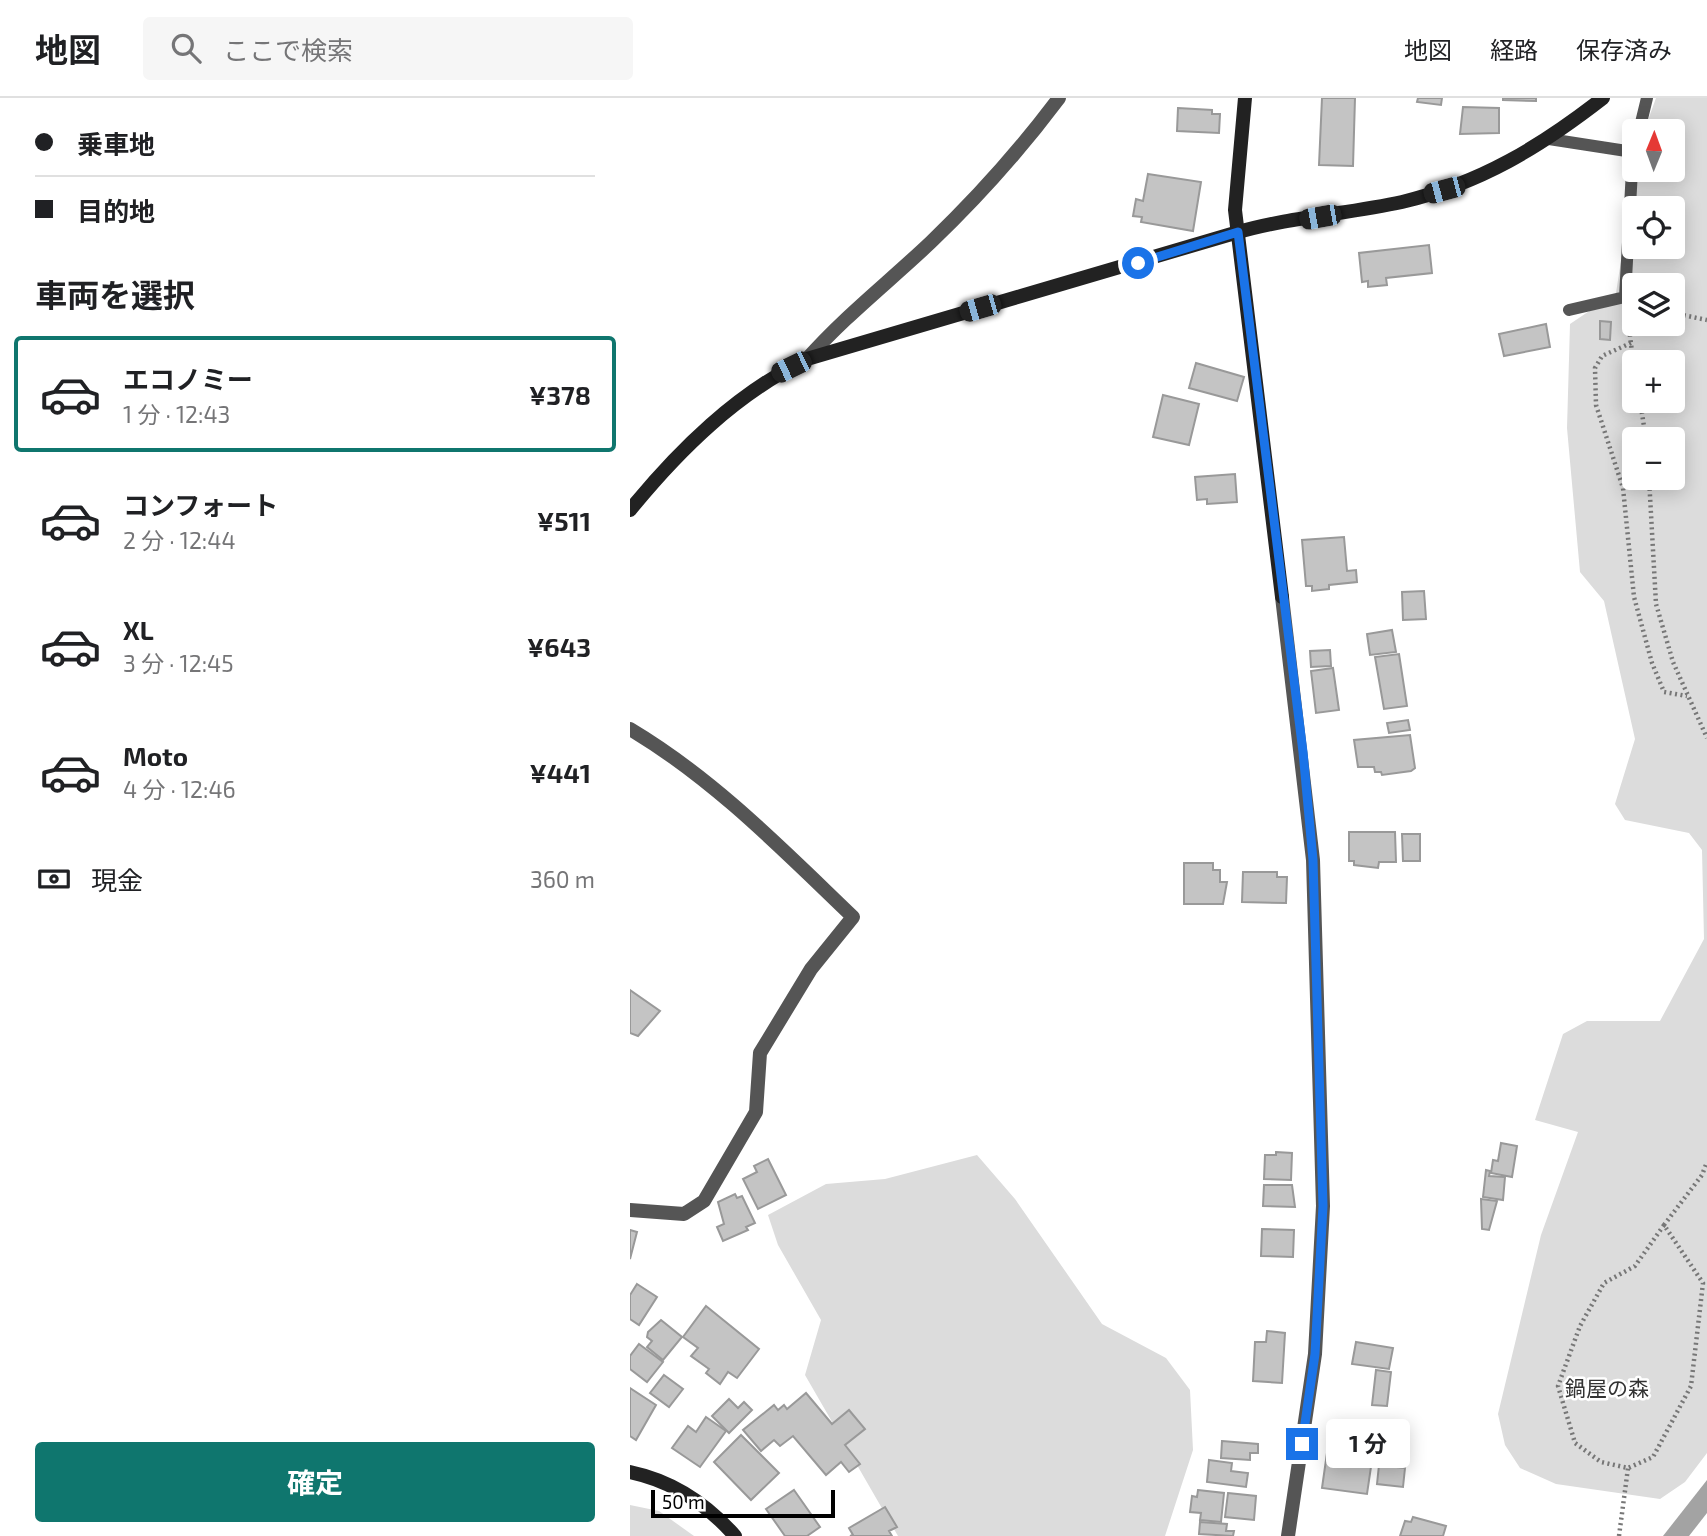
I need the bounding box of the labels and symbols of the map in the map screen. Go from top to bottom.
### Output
north arrow [1622,119,1685,182]
car [1421,174,1468,206]
car [1298,203,1343,231]
route start [1122,247,1154,279]
car [957,292,1004,324]
car [768,348,815,386]
park label: 鍋屋の森 [1565,1375,1649,1400]
callout: 1 分 [1326,1420,1410,1468]
route end [1286,1428,1318,1460]
scale bar [651,1487,835,1519]

